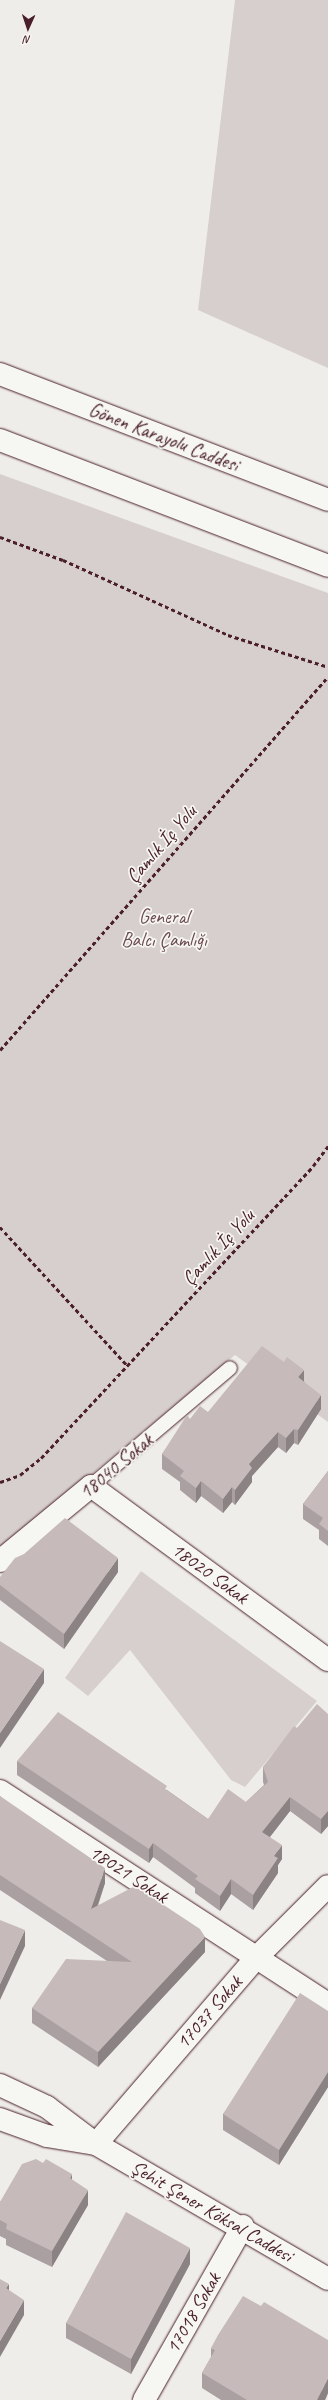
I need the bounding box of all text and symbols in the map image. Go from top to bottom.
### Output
north arrow [8,8,48,48]
text: N [24,33,31,47]
street label: Gönen Karayolu Caddesi [85,397,243,477]
street label: Çamlık İç Yolu [121,800,201,888]
park label: General Balcı Çamlığı [121,904,207,951]
street label: Çamlık İç Yolu [177,1204,259,1290]
street label: 18040 Sokak [74,1428,158,1504]
street label: 18020 Sokak [167,1537,253,1609]
street label: 18021 Sokak [85,1840,173,1908]
street label: 17037 Sokak [171,1971,247,2053]
street label: Şehit Şener Köksal Caddesi [127,2155,297,2267]
street label: 17018 Sokak [160,2268,226,2358]

